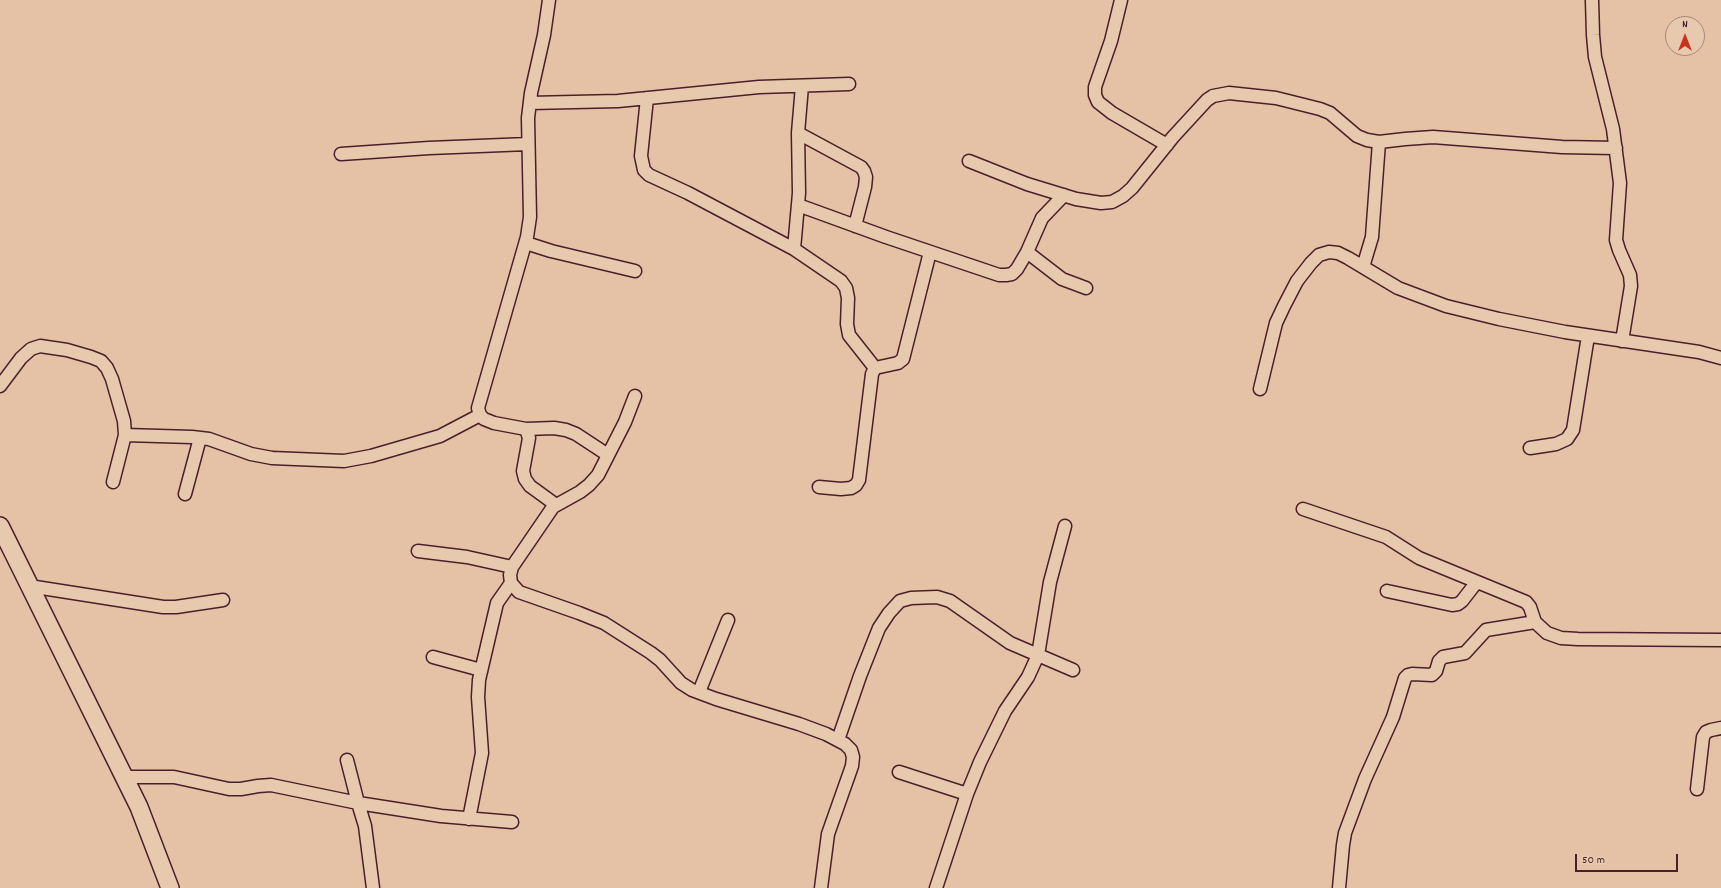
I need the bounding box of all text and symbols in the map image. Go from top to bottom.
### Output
north arrow [1665,16,1705,56]
text: N [1682,17,1688,33]
scale bar [1577,846,1680,872]
text: 50 m [1582,852,1605,869]

